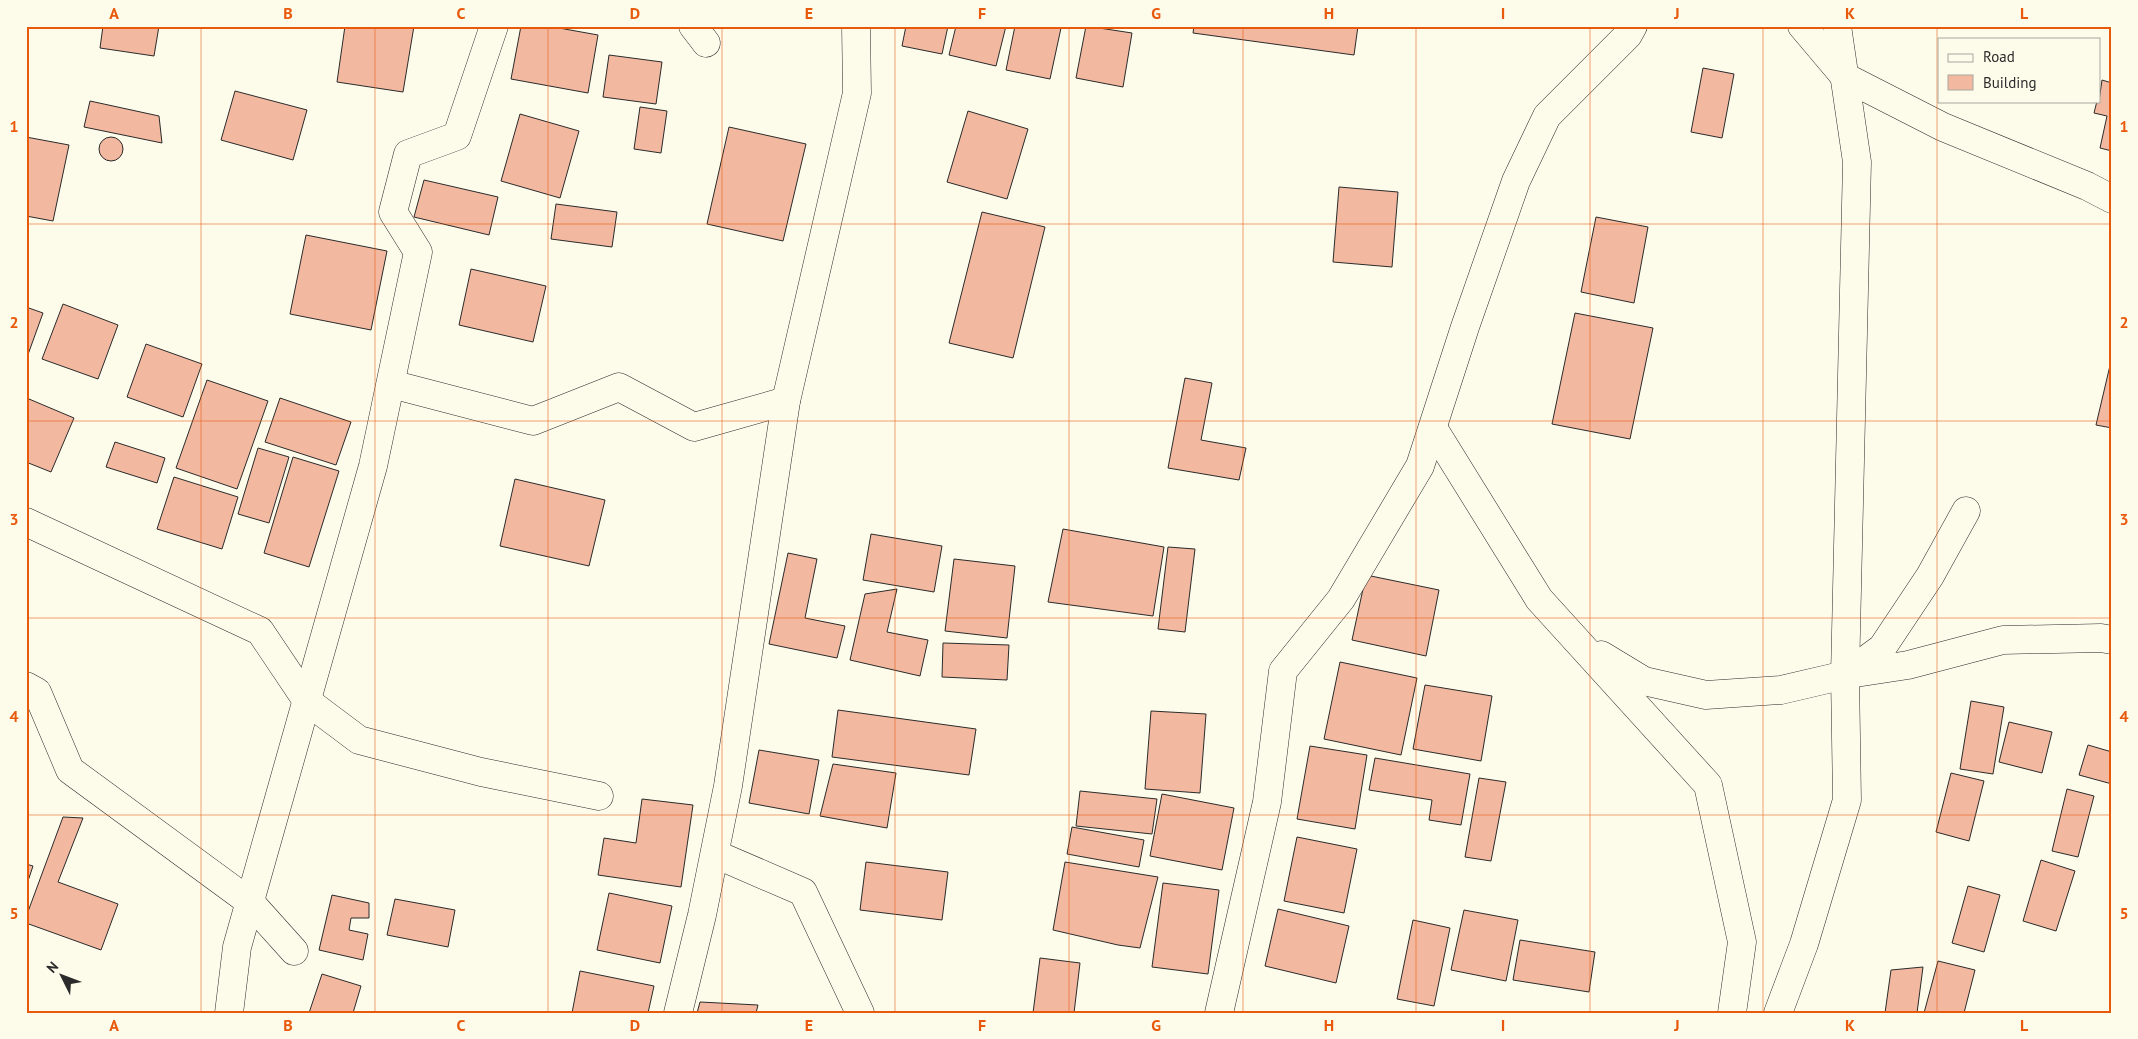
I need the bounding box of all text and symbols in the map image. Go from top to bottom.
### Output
text: A [109,3,119,23]
text: B [283,3,293,23]
text: C [457,3,466,23]
text: D [630,3,640,23]
text: E [805,3,813,23]
text: F [978,3,986,23]
text: G [1151,3,1161,23]
text: H [1324,3,1334,23]
text: I [1501,3,1505,23]
text: J [1673,3,1680,23]
text: K [1845,3,1855,23]
text: L [2020,3,2029,23]
legend [1938,38,2100,102]
text: Road [1983,47,2015,66]
text: Building [1983,73,2037,92]
text: 1 [9,116,19,136]
text: 1 [2119,116,2129,136]
text: 2 [9,312,19,332]
text: 2 [2119,312,2129,332]
text: 3 [9,509,19,529]
text: 3 [2119,509,2129,529]
text: 4 [9,706,19,726]
text: 4 [2119,706,2129,726]
text: 5 [9,903,19,923]
text: 5 [2119,903,2129,923]
north arrow [38,952,88,1002]
text: N [43,958,62,977]
text: A [109,1015,119,1035]
text: B [283,1015,293,1035]
text: C [457,1015,466,1035]
text: D [630,1015,640,1035]
text: E [805,1015,813,1035]
text: F [978,1015,986,1035]
text: G [1151,1015,1161,1035]
text: H [1324,1015,1334,1035]
text: I [1501,1015,1505,1035]
text: J [1673,1015,1680,1035]
text: K [1845,1015,1855,1035]
text: L [2020,1015,2029,1035]

